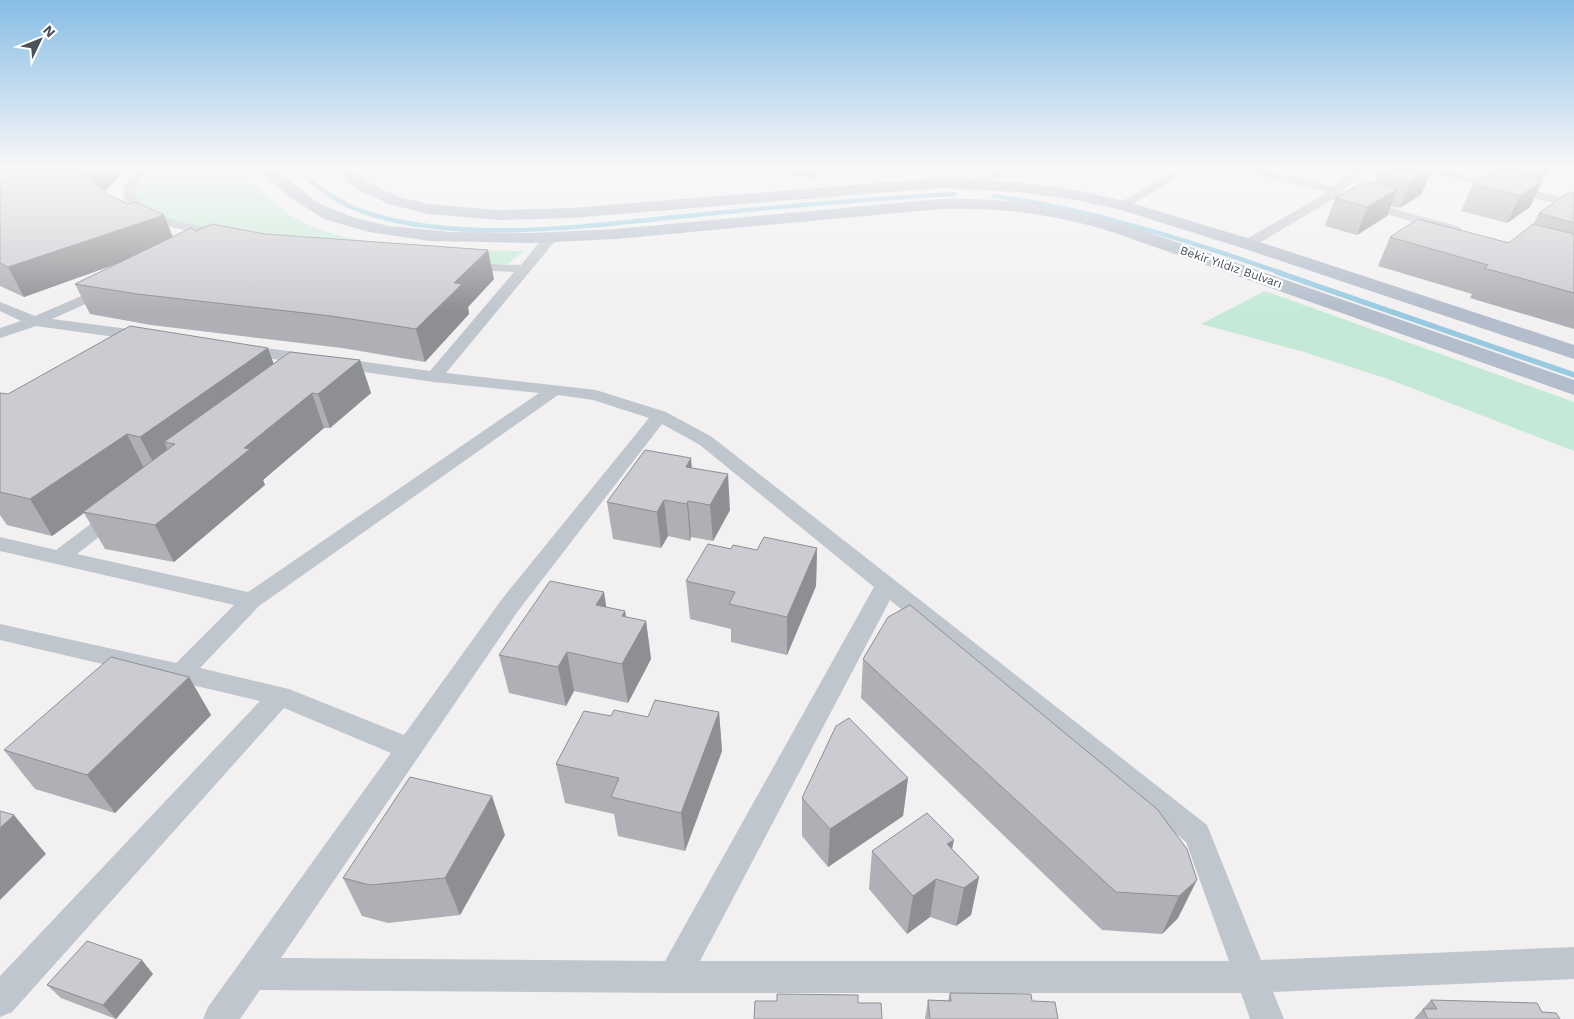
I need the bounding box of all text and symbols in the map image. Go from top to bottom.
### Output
north arrow [15,15,65,65]
text: N [40,22,59,40]
street label: Bekir Yıldız Bulvarı [1178,243,1284,291]

